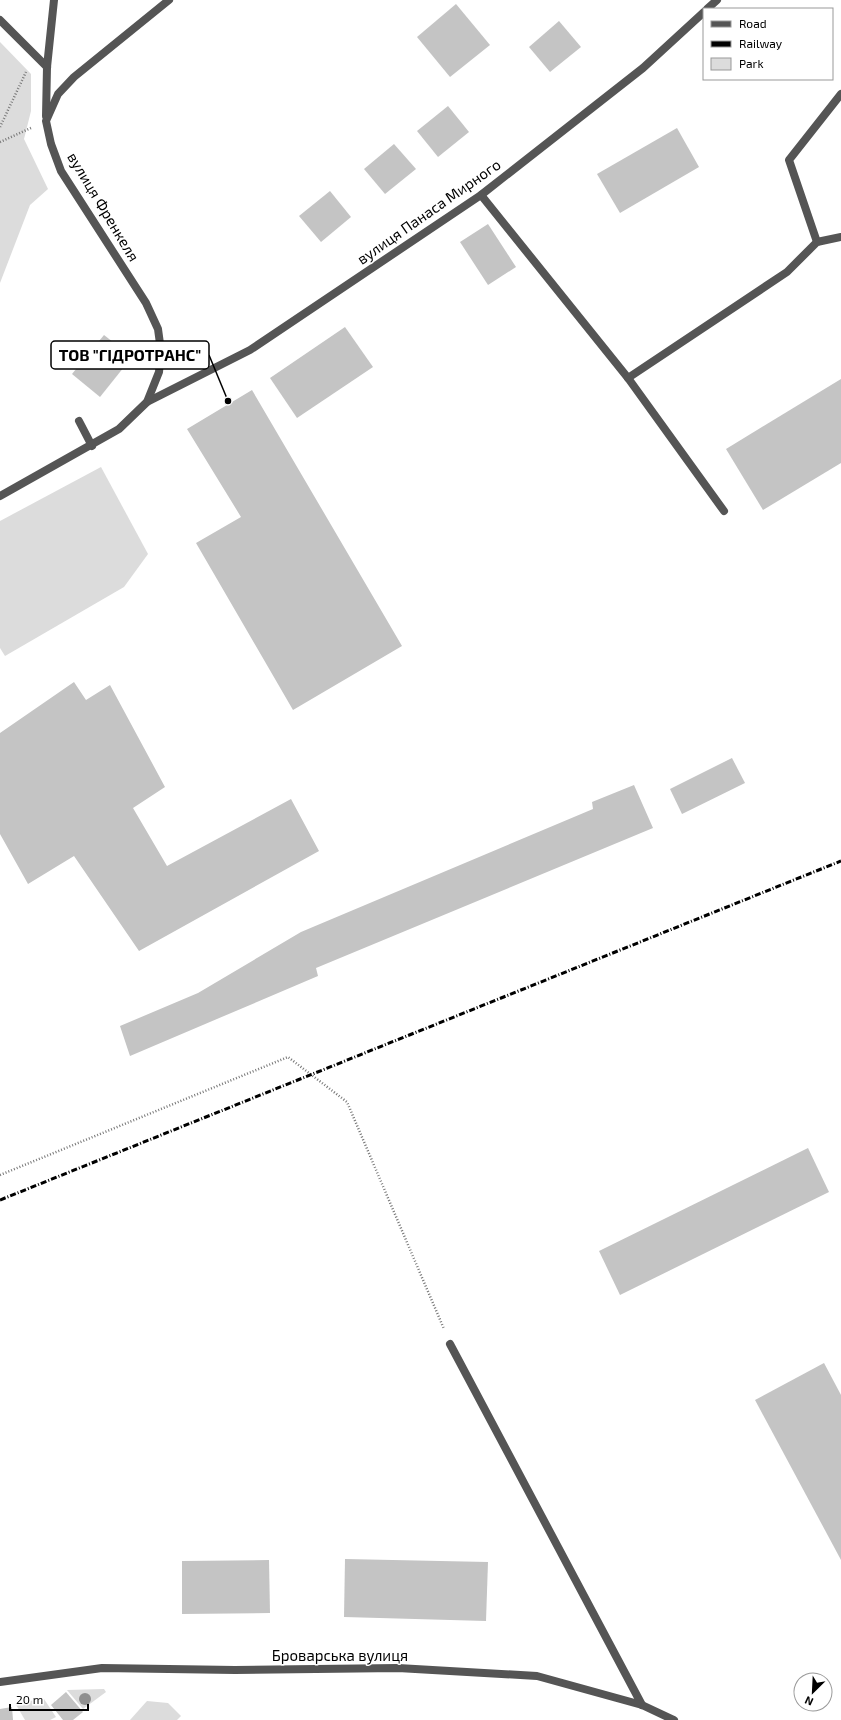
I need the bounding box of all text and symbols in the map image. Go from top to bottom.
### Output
legend [703,8,833,80]
text: Road [739,16,767,30]
text: Railway [739,36,783,50]
text: Park [739,56,764,70]
street label: вулиця Френкеля [63,149,143,265]
street label: вулиця Панаса Мирного [353,155,504,268]
callout: ТОВ "ГІДРОТРАНС" [51,341,209,369]
text: ТОВ "ГІДРОТРАНС" [59,345,201,364]
street label: Броварська вулиця [272,1646,408,1665]
north arrow [793,1672,833,1712]
scale bar [10,1686,88,1712]
text: 20 m [16,1692,43,1706]
text: N [802,1694,815,1709]

